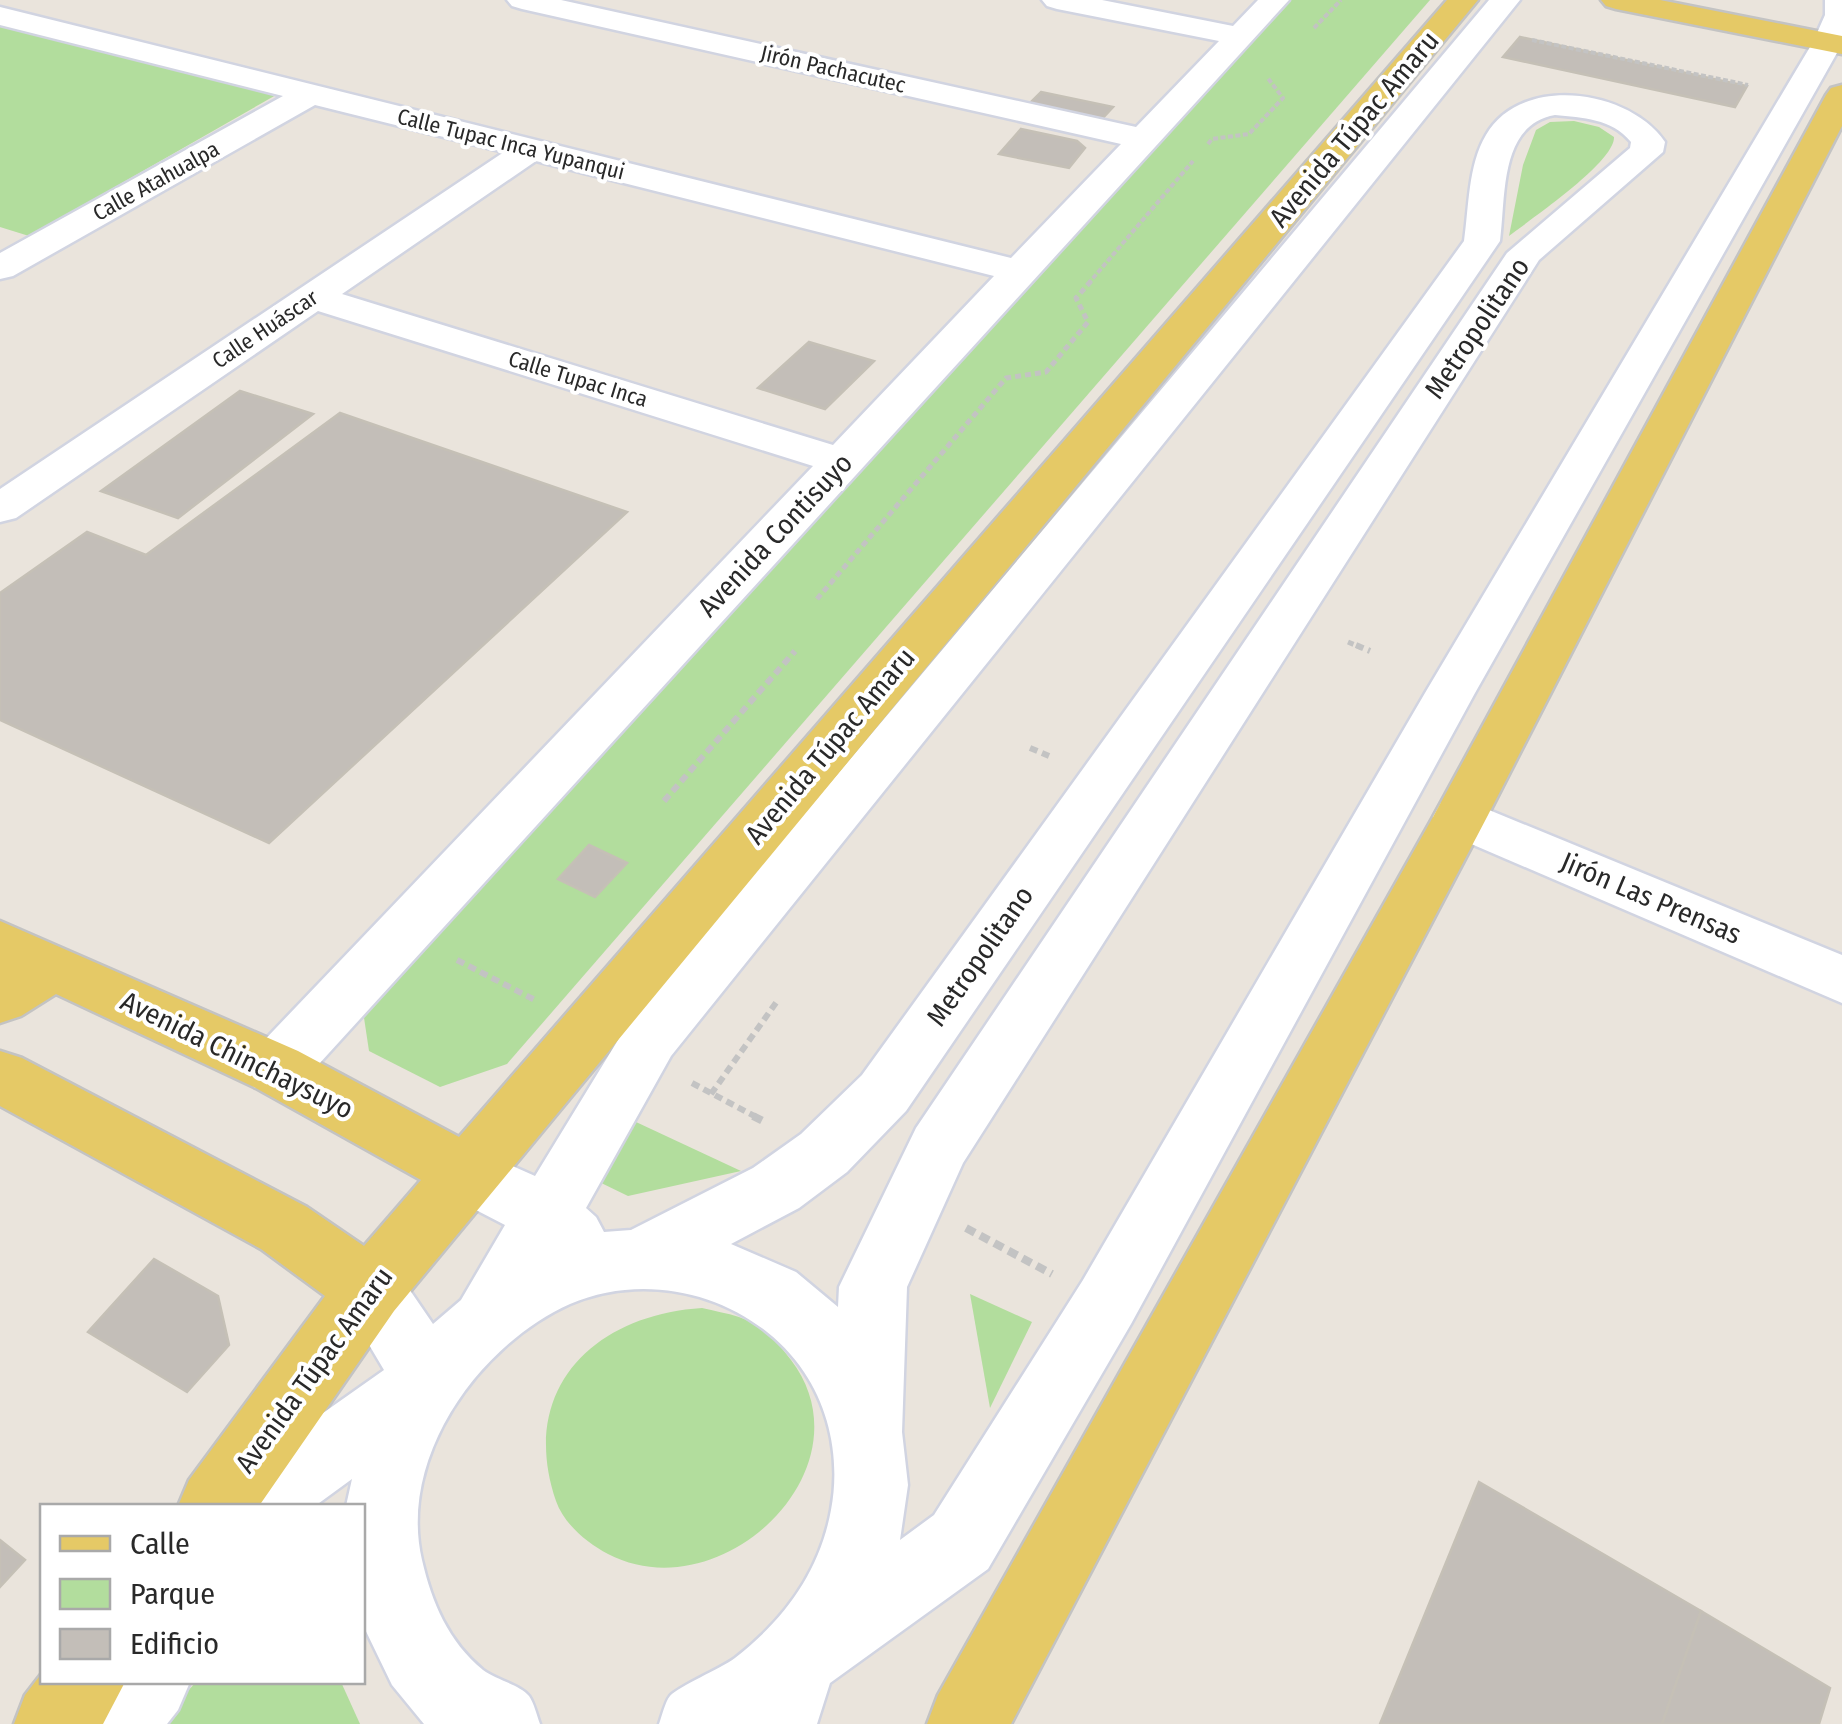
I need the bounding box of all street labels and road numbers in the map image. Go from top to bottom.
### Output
street label: Avenida Túpac Amaru [1262,24,1446,234]
street label: Jirón Pachacutec [758,39,909,99]
street label: Calle Tupac Inca Yupanqui [395,103,627,185]
street label: Calle Atahualpa [88,135,224,227]
street label: Metropolitano [1418,251,1536,405]
street label: Calle Huáscar [207,284,323,374]
street label: Calle Tupac Inca [505,345,651,413]
street label: Avenida Contisuyo [691,447,859,623]
street label: Avenida Túpac Amaru [738,641,922,851]
street label: Jirón Las Prensas [1556,845,1746,951]
street label: Metropolitano [920,880,1040,1032]
street label: Avenida Chinchaysuyo [115,984,359,1126]
street label: Avenida Túpac Amaru [228,1261,400,1479]

